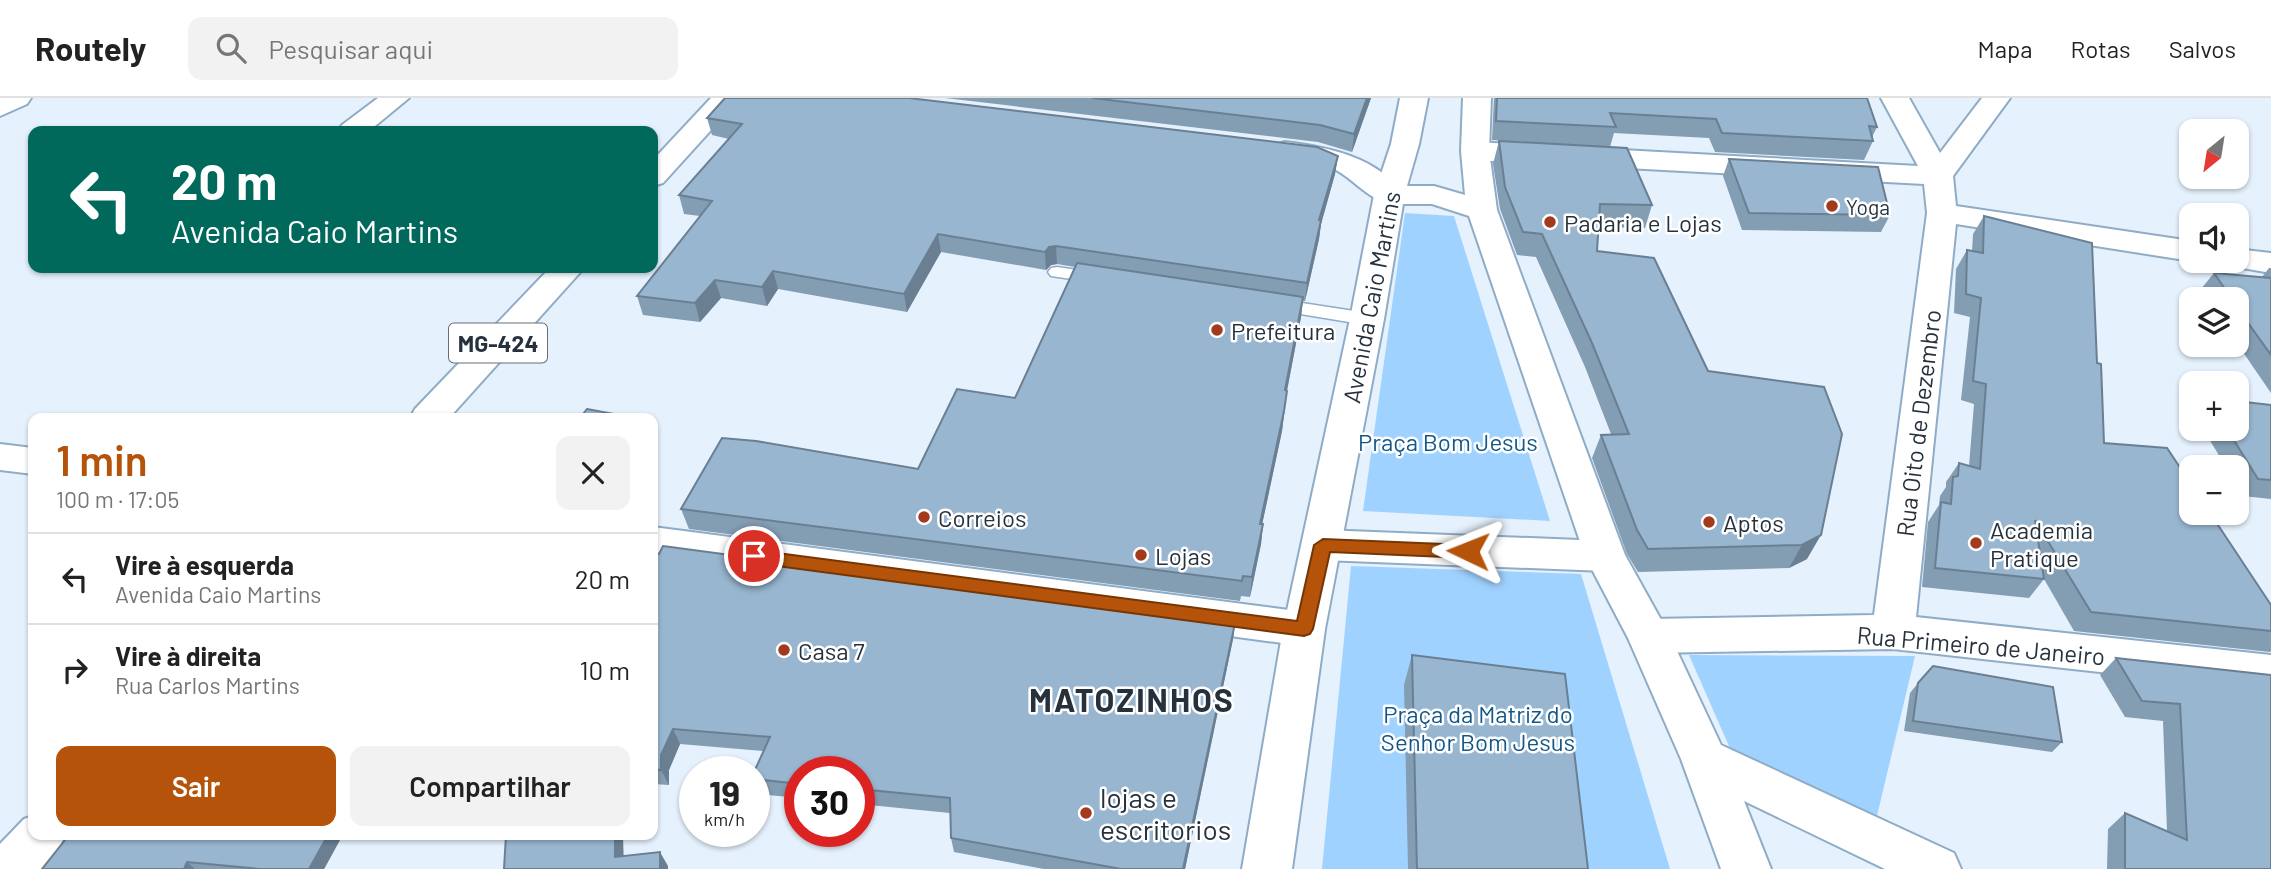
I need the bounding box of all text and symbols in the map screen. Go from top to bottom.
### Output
search box [188,17,678,80]
text: Routely [35,28,146,68]
icon: search [212,29,250,67]
text: Pesquisar aqui [268,33,433,64]
text: Mapa [1978,34,2033,63]
text: Rotas [2071,34,2131,63]
text: Salvos [2169,34,2236,63]
north arrow [2179,119,2249,189]
map controls [2179,119,2249,525]
text: 20 m [171,151,277,210]
icon: left [56,154,147,245]
street label: Avenida Caio Martins [1336,189,1406,405]
place label: Yoga [1846,194,1890,219]
marker: Yoga [1824,198,1840,214]
button: sound [2179,203,2249,273]
place label: Padaria e Lojas [1564,208,1722,237]
text: Avenida Caio Martins [171,211,458,249]
marker: Padaria e Lojas [1542,214,1558,230]
button: layers [2179,287,2249,357]
street label: Rua Oito de Dezembro [1890,308,1946,538]
place label: Prefeitura [1231,316,1335,345]
marker: Prefeitura [1209,322,1225,338]
road number: MG-424 [449,324,547,362]
button: + [2179,371,2249,441]
park label: Praça Bom Jesus [1358,427,1538,456]
text: 1 min [56,434,148,484]
button: close [556,436,630,510]
button: − [2179,455,2249,525]
text: 100 m · 17:05 [56,485,179,513]
place label: Correios [938,503,1027,532]
place label: Aptos [1723,508,1784,537]
marker: Correios [916,509,932,525]
position arrow [1431,514,1505,588]
marker: Aptos [1701,514,1717,530]
place label: Academia Pratique [1990,515,2093,572]
pin [724,526,784,586]
marker: Academia Pratique [1968,535,1984,551]
icon: arrive [735,537,773,575]
place label: Lojas [1155,541,1211,570]
marker: Lojas [1133,547,1149,563]
text: Vire à esquerda [115,549,294,580]
icon: left [56,560,94,598]
text: 20 m [575,563,630,594]
text: Avenida Caio Martins [115,580,321,608]
street label: Rua Primeiro de Janeiro [1856,620,2106,670]
place label: Casa 7 [798,636,865,665]
text: Vire à direita [115,640,261,671]
marker: Casa 7 [776,642,792,658]
icon: right [56,651,94,689]
text: 10 m [580,654,630,685]
text: Rua Carlos Martins [115,671,300,699]
district label: MATOZINHOS [1029,680,1235,718]
park label: Praça da Matriz do Senhor Bom Jesus [1381,699,1575,756]
button: Sair [56,746,336,826]
button: Compartilhar [350,746,630,826]
speed limit sign: 30 [784,756,875,847]
text: 19 [709,771,740,813]
place label: lojas e escritorios [1100,780,1231,846]
marker: lojas e escritorios [1078,805,1094,821]
text: km/h [704,808,745,830]

